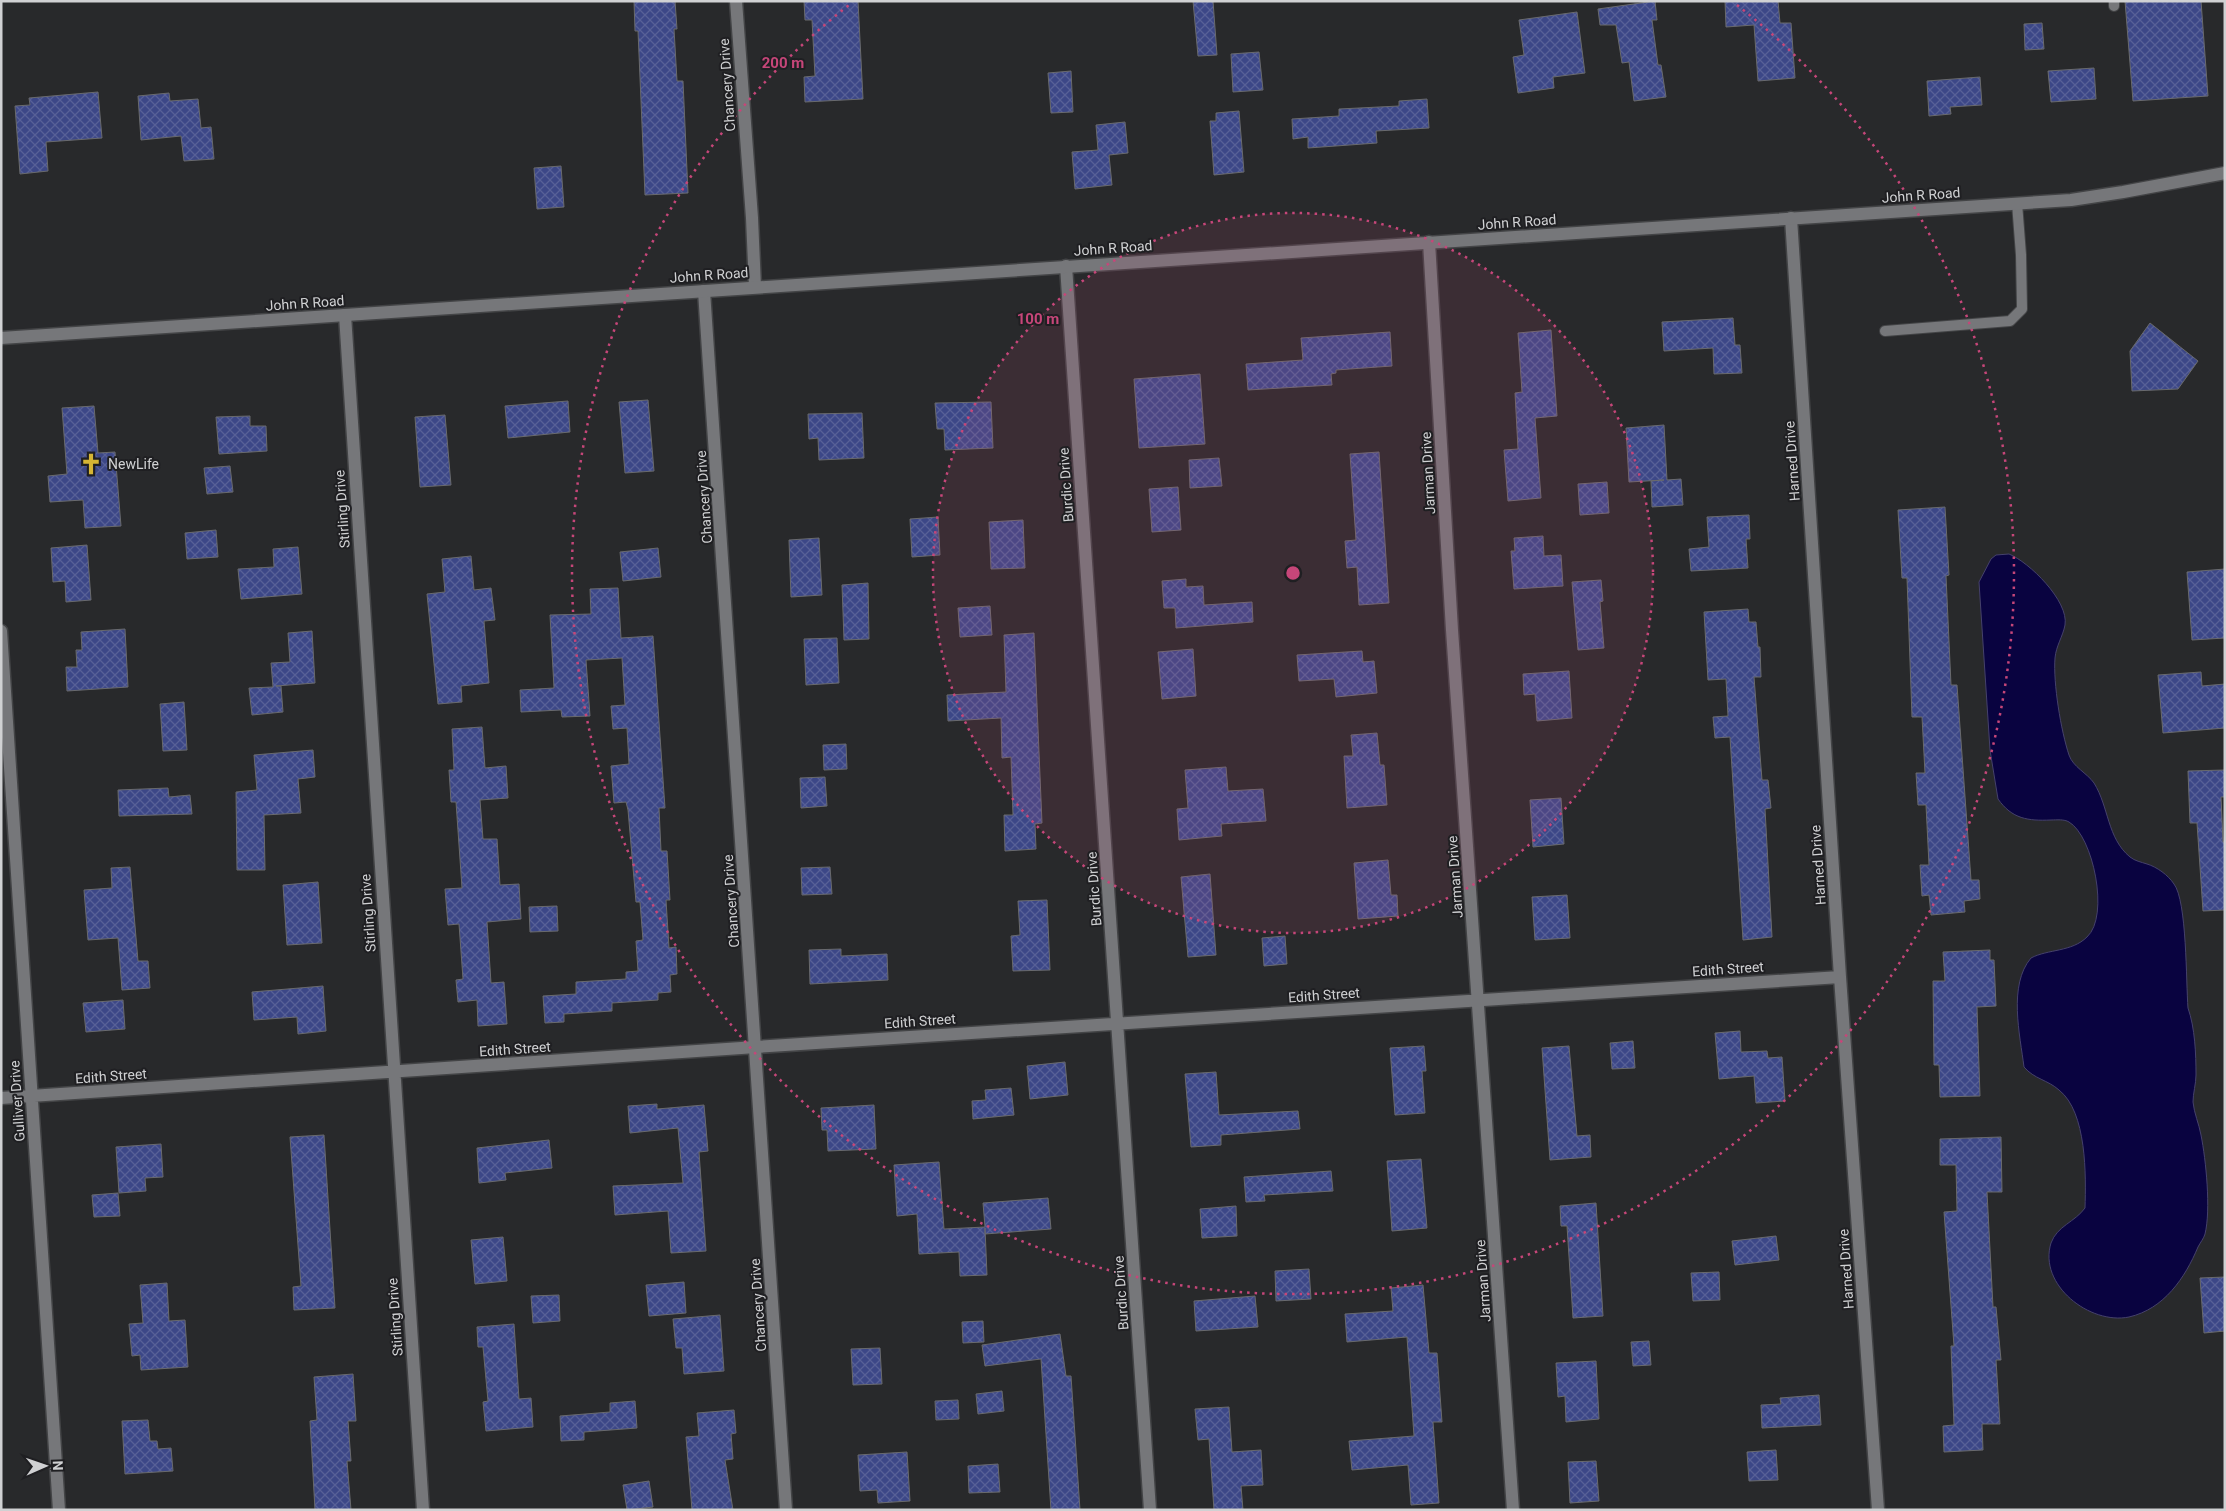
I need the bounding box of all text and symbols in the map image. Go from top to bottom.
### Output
street label: Chancery Drive [716,38,738,132]
text: 200 m [762,54,804,72]
street label: John R Road [1881,184,1961,206]
street label: John R Road [1477,211,1557,233]
street label: John R Road [1073,237,1153,259]
street label: John R Road [669,264,749,286]
street label: John R Road [265,292,345,314]
text: 100 m [1017,310,1059,328]
street label: Harned Drive [1781,420,1803,502]
street label: Jarman Drive [1418,431,1438,515]
street label: Burdic Drive [1055,447,1077,523]
street label: Chancery Drive [693,450,715,544]
church icon: NewLife [78,451,104,477]
place label: NewLife [108,456,159,472]
street label: Stirling Drive [331,469,353,549]
centre of rings [1284,564,1302,582]
street label: Harned Drive [1807,824,1829,906]
street label: Jarman Drive [1444,835,1466,919]
street label: Burdic Drive [1083,851,1105,927]
street label: Chancery Drive [720,854,742,948]
street label: Stirling Drive [357,873,379,953]
street label: Edith Street [1692,958,1765,979]
street label: Edith Street [1288,984,1361,1005]
street label: Edith Street [884,1010,957,1031]
street label: Edith Street [479,1038,552,1059]
street label: Gulliver Drive [6,1060,28,1142]
street label: Edith Street [75,1065,148,1086]
street label: Harned Drive [1835,1228,1857,1310]
street label: Jarman Drive [1472,1239,1494,1323]
street label: Burdic Drive [1110,1255,1132,1331]
street label: Chancery Drive [747,1258,769,1352]
street label: Stirling Drive [384,1277,406,1357]
north arrow [20,1441,70,1491]
text: N [50,1460,66,1471]

